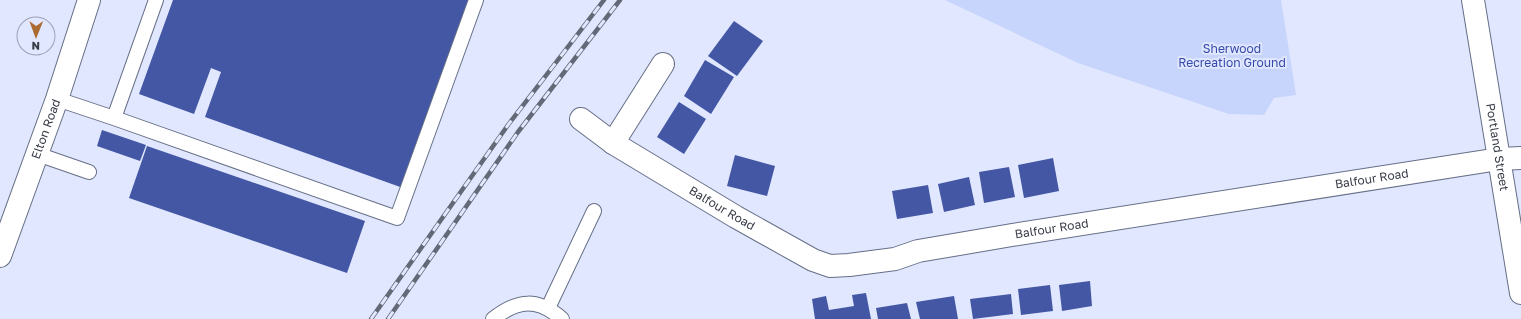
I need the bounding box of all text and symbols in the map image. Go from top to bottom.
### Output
north arrow [16,16,56,56]
text: N [32,40,40,53]
park label: Sherwood Recreation Ground [1178,41,1286,70]
street label: Elton Road [28,97,63,161]
street label: Portland Street [1483,102,1512,192]
street label: Balfour Road [1334,165,1410,192]
street label: Balfour Road [686,182,758,233]
street label: Balfour Road [1014,215,1089,241]

